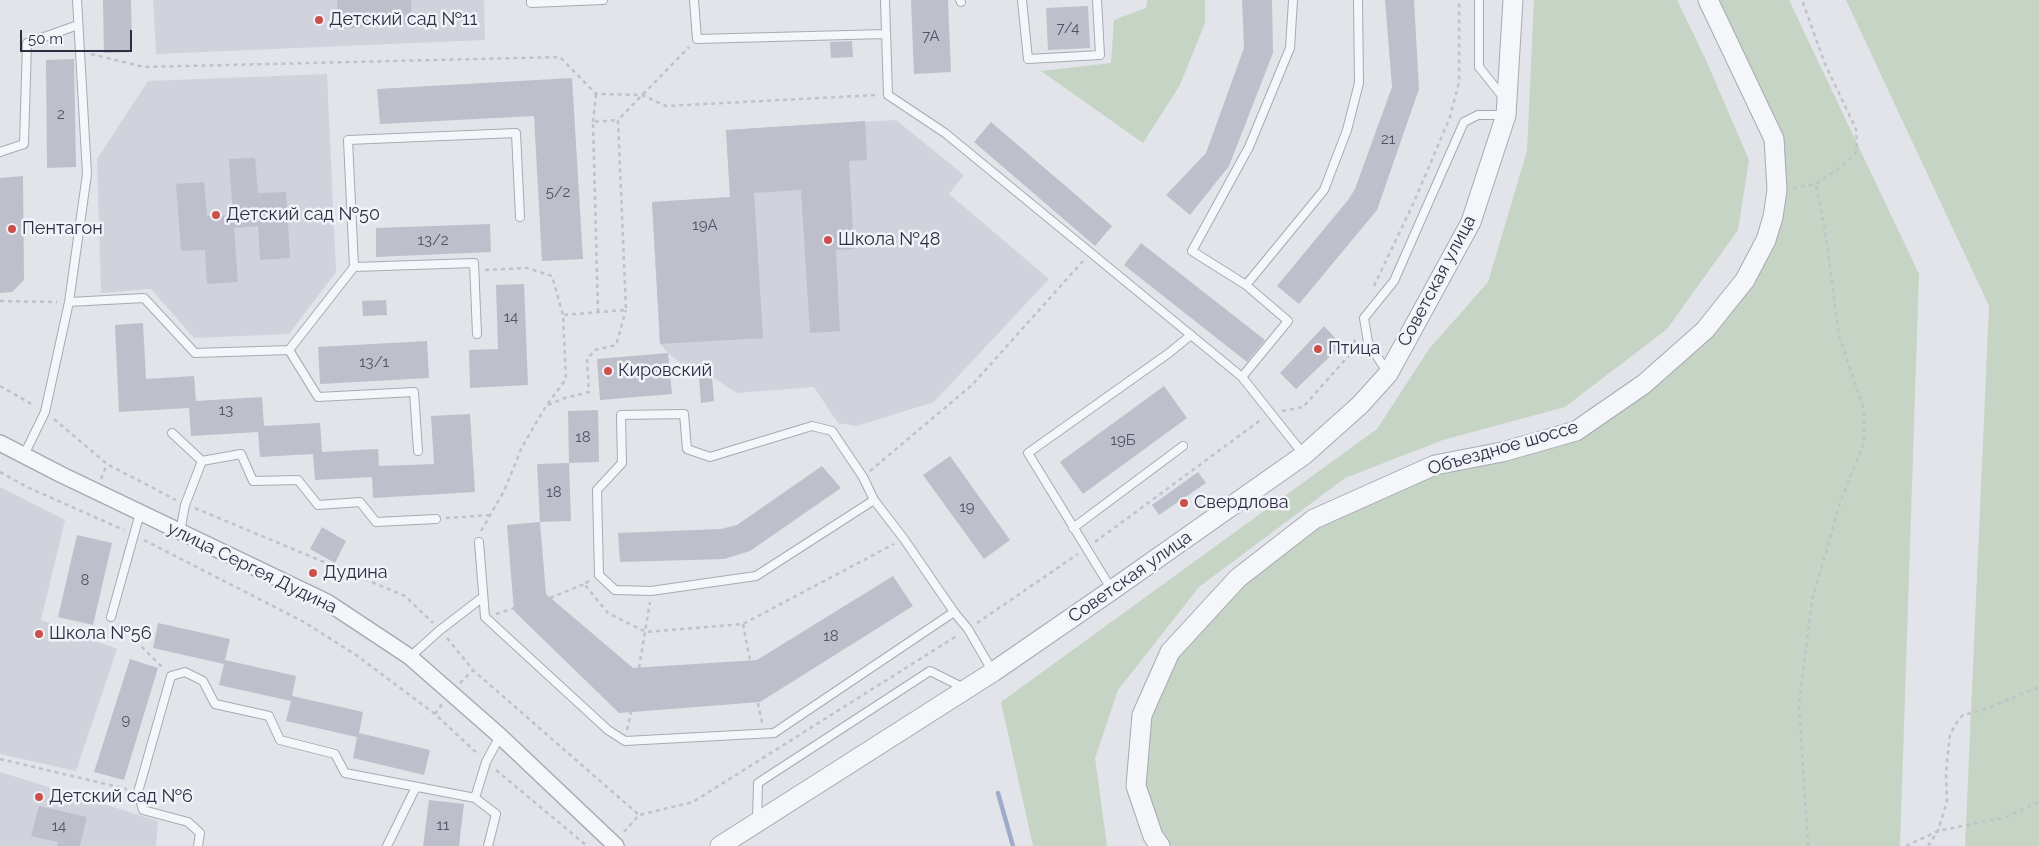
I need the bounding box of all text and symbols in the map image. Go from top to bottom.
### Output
place label: Детский сад №11 [329,9,477,31]
marker: Детский сад №11 [313,14,325,26]
house number: 7/4 [1056,19,1080,37]
scale bar [22,20,135,52]
house number: 7А [922,27,940,45]
text: 50 m [28,30,63,48]
house number: 2 [57,105,65,123]
house number: 21 [1381,130,1395,148]
house number: 5/2 [546,183,570,201]
place label: Детский сад №50 [226,204,380,226]
marker: Детский сад №50 [210,209,222,221]
street label: Советская улица [1393,212,1481,350]
house number: 19А [692,216,718,234]
place label: Пентагон [22,218,103,240]
marker: Пентагон [6,223,18,235]
place label: Школа №48 [838,229,940,251]
house number: 13/2 [418,231,448,249]
marker: Школа №48 [822,234,834,246]
house number: 14 [504,308,518,326]
place label: Птица [1328,338,1380,360]
marker: Птица [1312,343,1324,355]
house number: 13/1 [359,353,389,371]
place label: Кировский [618,360,712,382]
marker: Кировский [602,365,614,377]
house number: 13 [219,401,233,419]
street label: Объездное шоссе [1425,416,1581,480]
house number: 18 [575,428,591,446]
house number: 19Б [1111,431,1135,449]
house number: 18 [546,483,562,501]
place label: Свердлова [1194,492,1288,514]
marker: Свердлова [1178,497,1190,509]
house number: 19 [959,498,975,516]
street label: улица Сергея Дудина [164,518,340,618]
street label: Советская улица [1064,526,1196,628]
place label: Дудина [323,562,388,584]
marker: Дудина [307,567,319,579]
house number: 8 [81,571,89,589]
place label: Школа №56 [49,623,152,645]
house number: 18 [823,627,839,645]
marker: Школа №56 [33,628,45,640]
house number: 9 [122,711,130,729]
place label: Детский сад №6 [49,786,193,808]
marker: Детский сад №6 [33,791,45,803]
house number: 11 [437,816,449,834]
house number: 14 [52,817,66,835]

